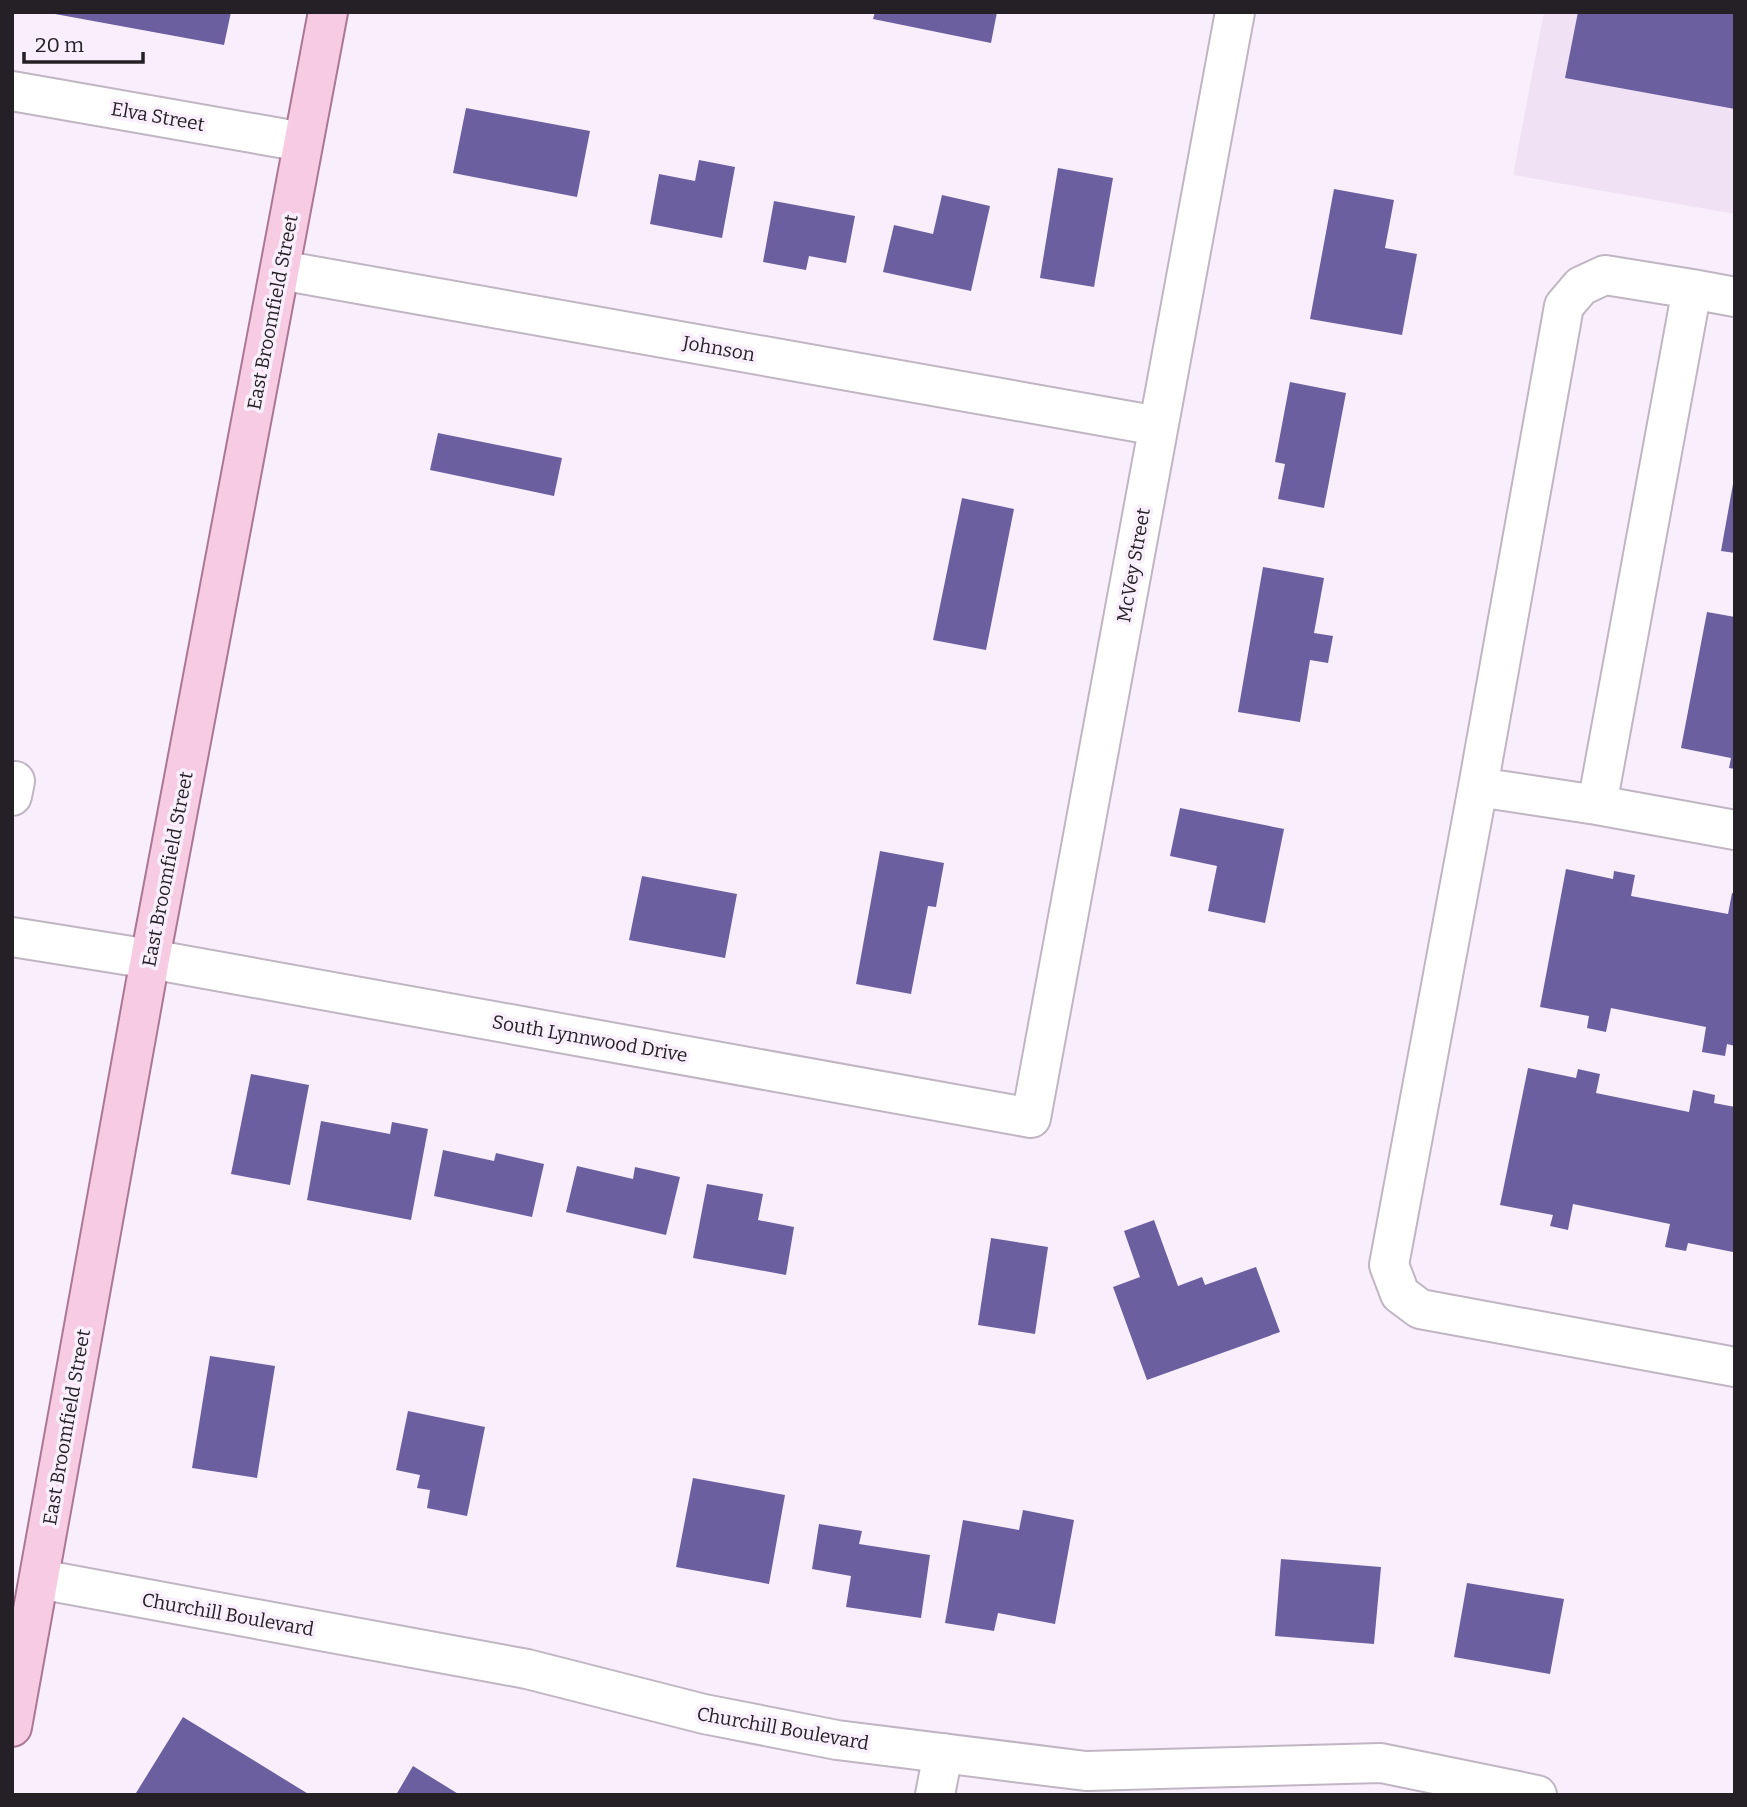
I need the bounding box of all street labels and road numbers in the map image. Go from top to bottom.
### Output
street label: Elva Street [109,97,207,136]
street label: East Broomfield Street [242,212,303,412]
street label: Johnson [680,331,757,366]
street label: McVey Street [1112,506,1155,624]
street label: East Broomfield Street [137,769,198,969]
street label: South Lynnwood Drive [490,1010,689,1067]
street label: East Broomfield Street [38,1327,95,1527]
street label: Churchill Boulevard [140,1588,316,1641]
street label: Churchill Boulevard [695,1702,871,1755]

